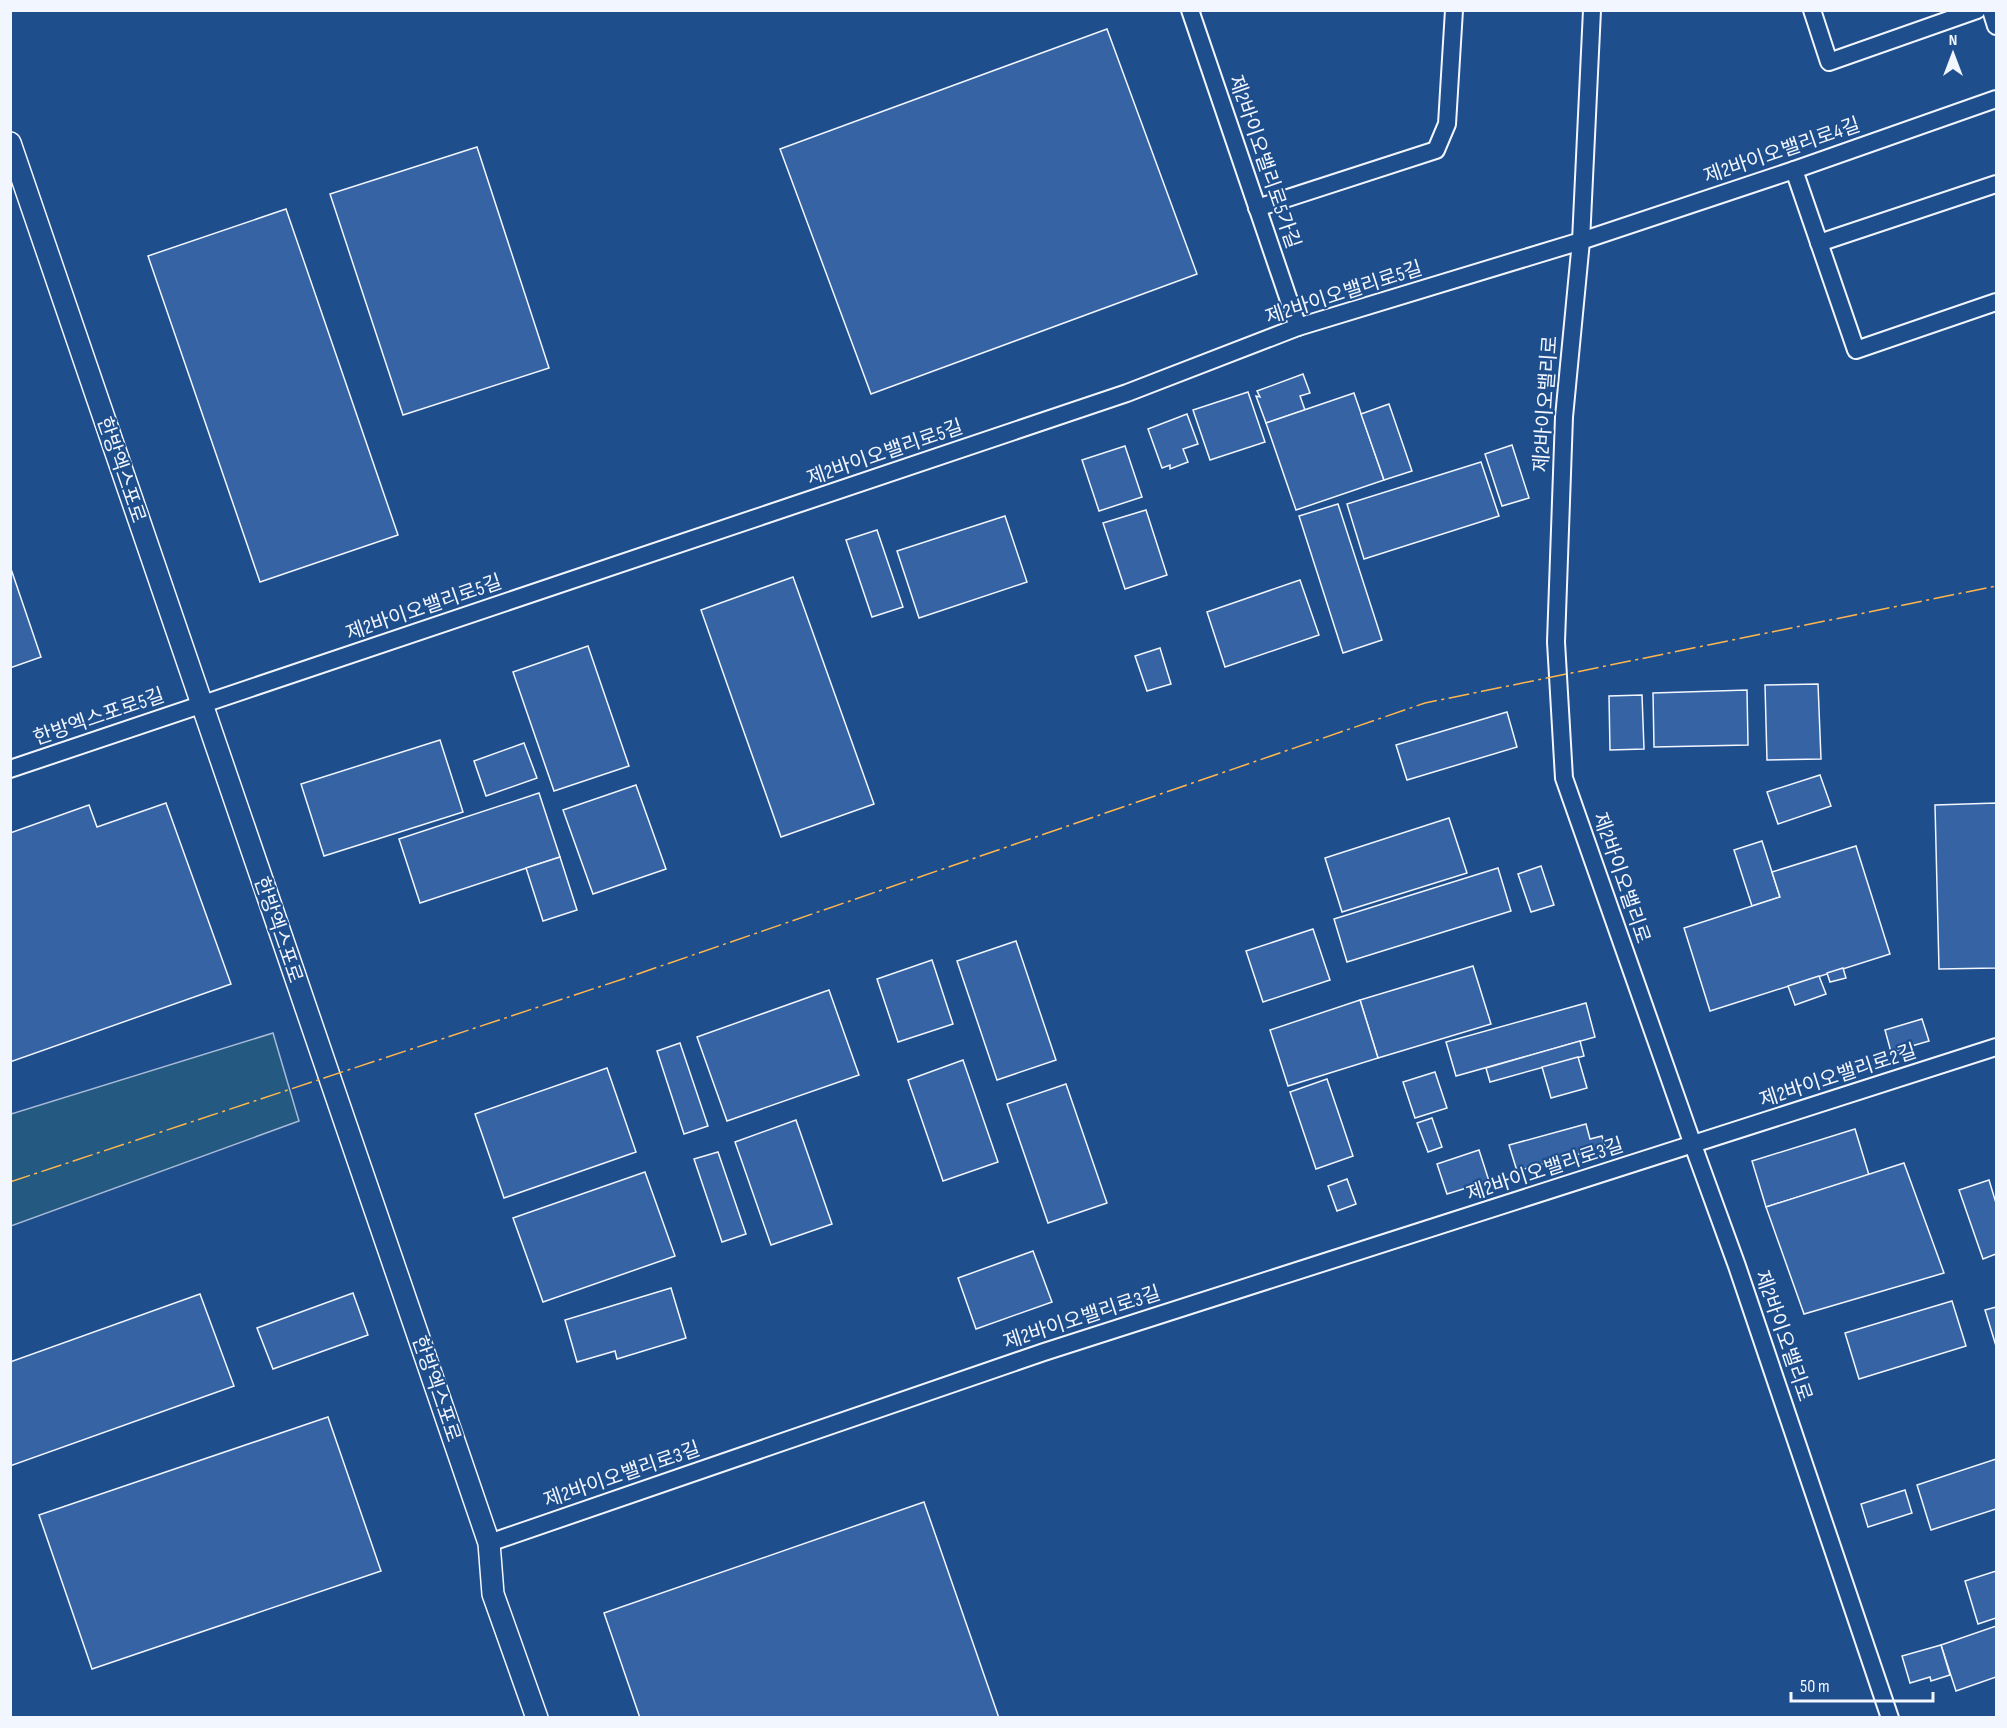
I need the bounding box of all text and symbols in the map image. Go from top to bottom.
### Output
north arrow [1923,24,1983,84]
text: N [1949,31,1957,50]
street label: 제2바이오밸리로5가길 [1223,72,1305,252]
street label: 제2바이오밸리로4길 [1701,113,1863,189]
street label: 제2바이오밸리로5길 [1263,256,1425,330]
street label: 제2바이오밸리로 [1529,335,1563,473]
street label: 한방엑스포로 [92,414,150,526]
street label: 제2바이오밸리로5길 [804,415,966,491]
street label: 제2바이오밸리로5길 [343,570,505,646]
street label: 한방엑스포로5길 [30,683,168,751]
street label: 제2바이오밸리로 [1587,809,1655,947]
street label: 한방엑스포로 [249,874,307,986]
street label: 제2바이오밸리로2길 [1756,1039,1920,1113]
street label: 제2바이오밸리로3길 [1463,1133,1627,1207]
street label: 제2바이오밸리로 [1749,1267,1817,1405]
street label: 제2바이오밸리로3길 [1000,1281,1164,1355]
street label: 한방엑스포로 [407,1333,465,1445]
street label: 제2바이오밸리로3길 [541,1437,703,1513]
scale bar [1791,1665,1934,1703]
text: 50 m [1800,1676,1830,1697]

